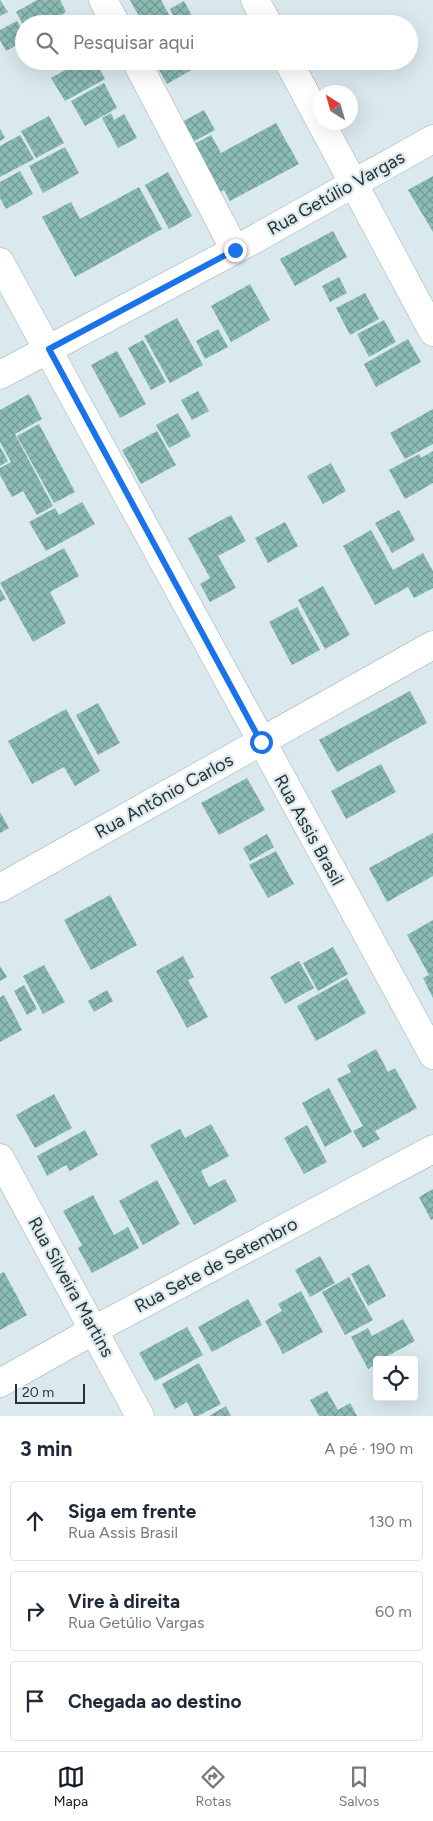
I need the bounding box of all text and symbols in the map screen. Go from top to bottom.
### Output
search box [15,15,418,70]
icon: search [33,29,61,57]
text: Pesquisar aqui [73,31,194,54]
north arrow [313,85,358,130]
street label: Rua Getúlio Vargas [264,146,408,240]
route end [224,239,247,262]
route start [250,731,273,754]
street label: Rua Antônio Carlos [91,749,237,843]
street label: Rua Assis Brasil [269,771,349,889]
street label: Rua Silveira Martins [23,1213,119,1361]
street label: Rua Sete de Setembro [131,1213,301,1317]
map controls [373,1356,418,1401]
button: locate [373,1356,418,1401]
scale bar [15,1381,85,1404]
text: 20 m [22,1384,54,1401]
text: 3 min [20,1436,72,1461]
text: A pé · 190 m [325,1439,413,1458]
text: Siga em frente [68,1500,196,1523]
icon: ahead [21,1507,49,1535]
text: 130 m [369,1512,412,1531]
text: Rua Assis Brasil [68,1523,178,1542]
text: Vire à direita [68,1590,180,1613]
icon: right [21,1597,49,1625]
text: 60 m [375,1602,412,1621]
text: Rua Getúlio Vargas [68,1613,204,1632]
icon: arrive [21,1687,49,1715]
text: Chegada ao destino [68,1690,241,1713]
tab: Mapa [54,1763,88,1810]
tab: Rotas [195,1763,231,1810]
tab: Salvos [339,1763,379,1810]

